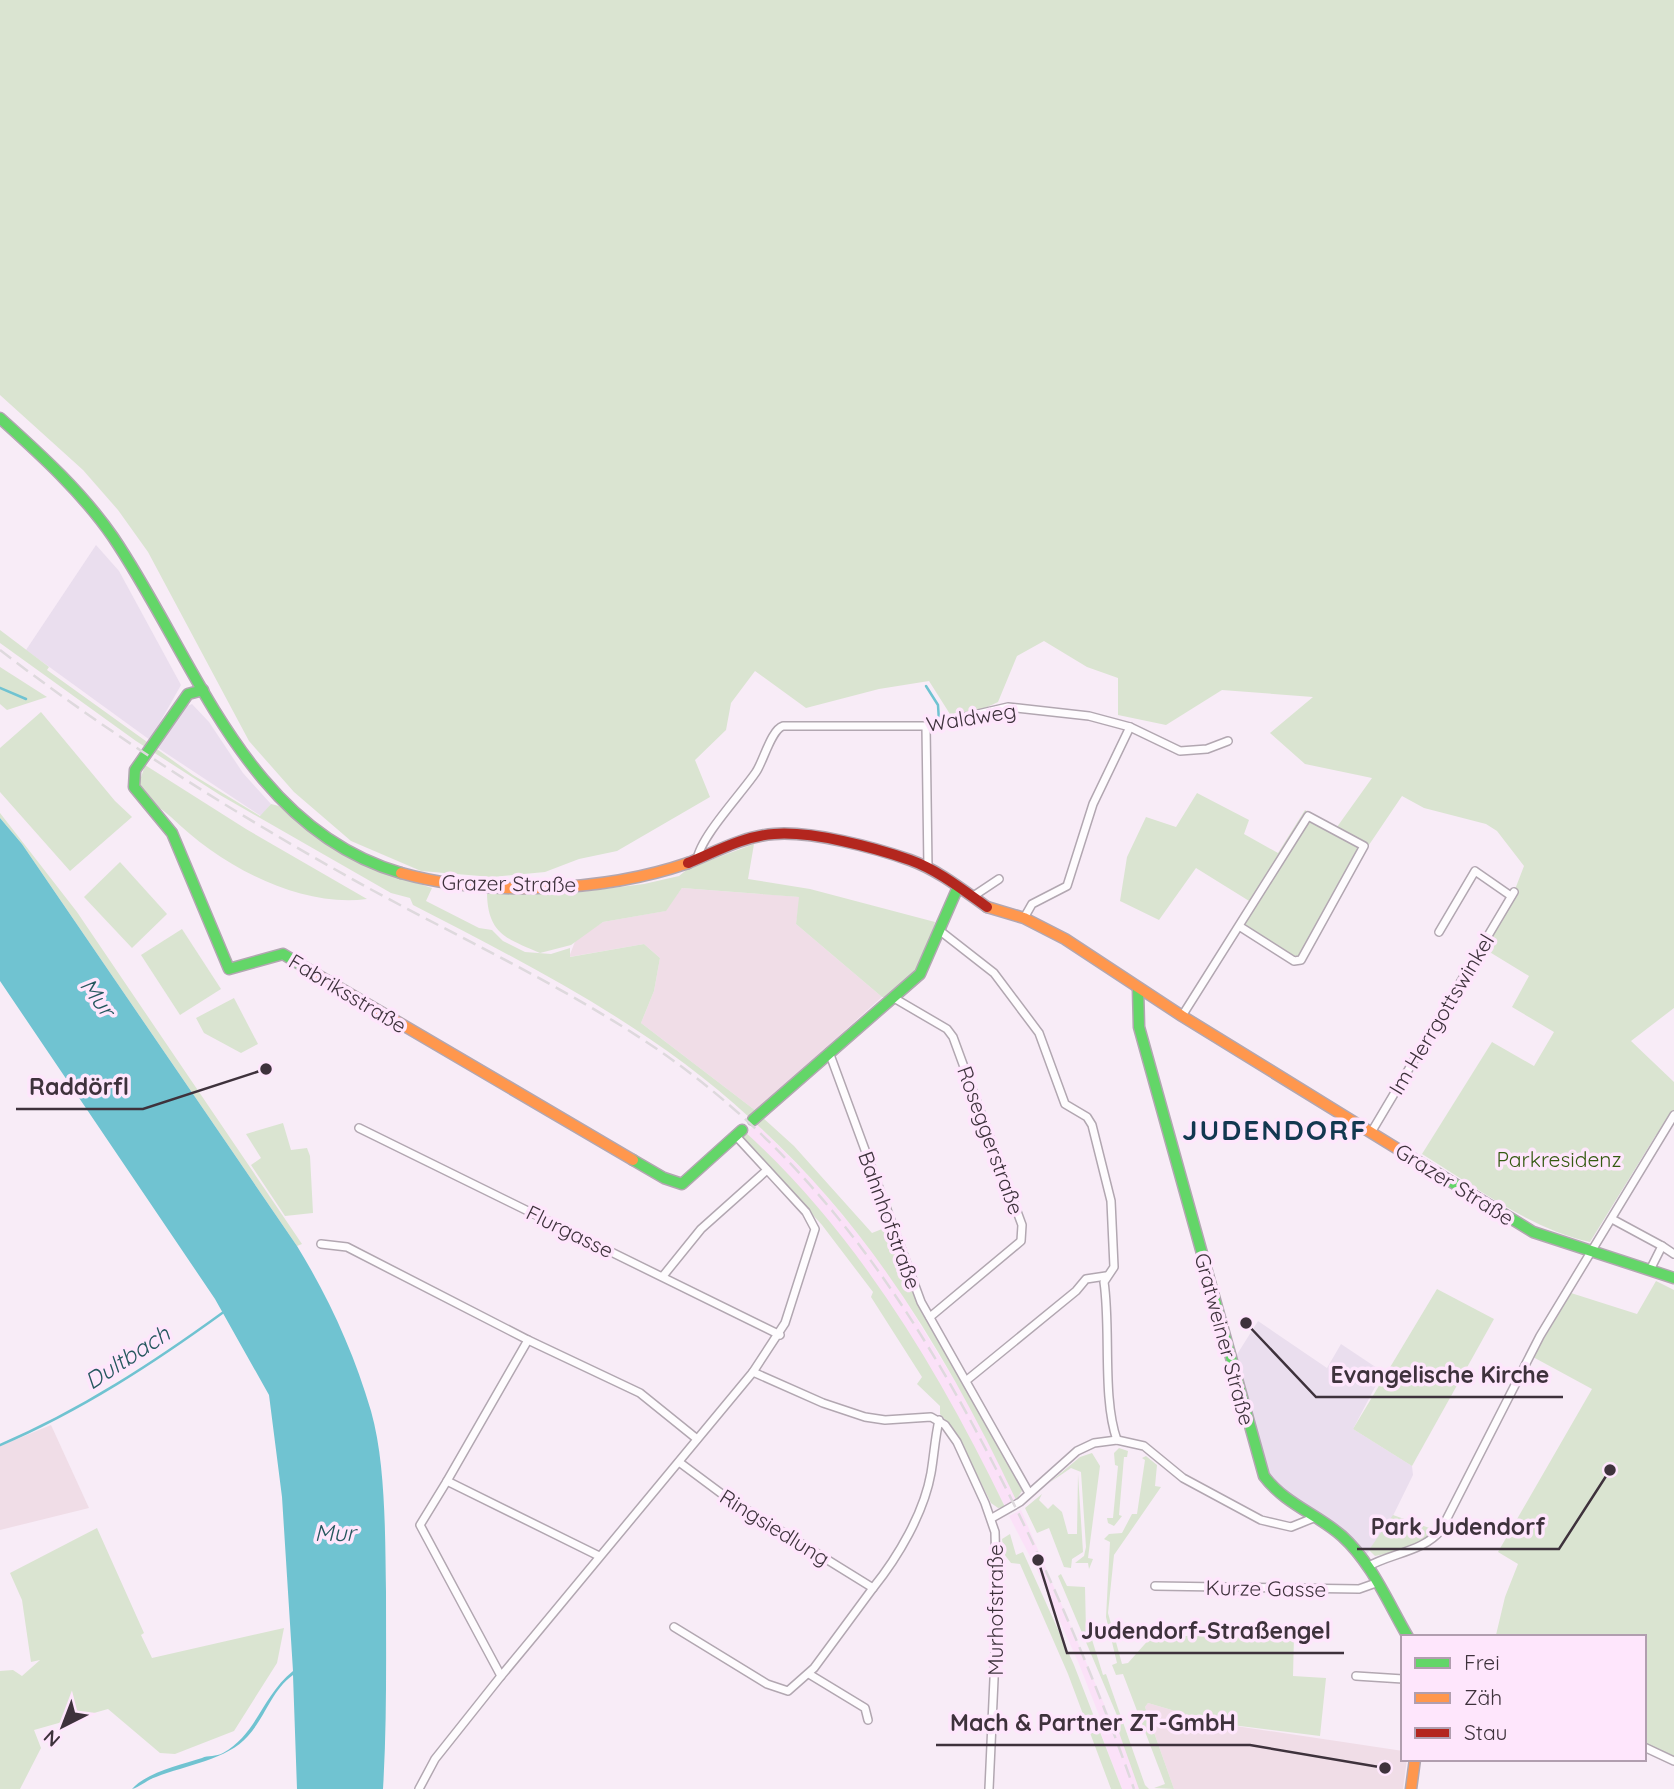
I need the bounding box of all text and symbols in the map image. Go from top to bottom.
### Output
street label: Waldweg [924,697,1018,737]
street label: Grazer Straße [441,869,577,897]
street label: Im Herrgottswinkel [1383,929,1499,1099]
street label: Fabriksstraße [284,948,412,1038]
water label: Mur [74,972,124,1025]
street label: Roseggerstraße [952,1062,1030,1218]
callout: Raddörfl [16,1065,143,1109]
text: Raddörfl [29,1072,129,1101]
district label: JUDENDORF [1182,1112,1368,1147]
street label: Grazer Straße [1391,1137,1519,1231]
park label: Parkresidenz [1496,1146,1622,1172]
street label: Bahnhofstraße [853,1148,927,1292]
street label: Flurgasse [522,1199,618,1263]
street label: Gratweiner Straße [1190,1250,1260,1428]
water label: Dultbach [79,1318,176,1395]
callout: Evangelische Kirche [1316,1353,1563,1397]
text: Evangelische Kirche [1331,1360,1549,1389]
street label: Ringsiedlung [715,1483,835,1571]
callout: Park Judendorf [1357,1505,1559,1549]
text: Park Judendorf [1371,1512,1545,1541]
water label: Mur [315,1518,359,1547]
street label: Murhofstraße [982,1544,1008,1676]
street label: Kurze Gasse [1205,1574,1327,1602]
callout: Judendorf-Straßengel [1067,1609,1344,1653]
text: Judendorf-Straßengel [1081,1616,1331,1645]
legend [1401,1635,1646,1761]
text: Frei [1464,1649,1500,1675]
text: Zäh [1464,1684,1502,1710]
north arrow [28,1691,98,1761]
callout: Mach & Partner ZT-GmbH [936,1701,1250,1745]
text: Mach & Partner ZT-GmbH [950,1708,1236,1737]
text: Stau [1464,1719,1507,1745]
text: N [38,1725,65,1752]

